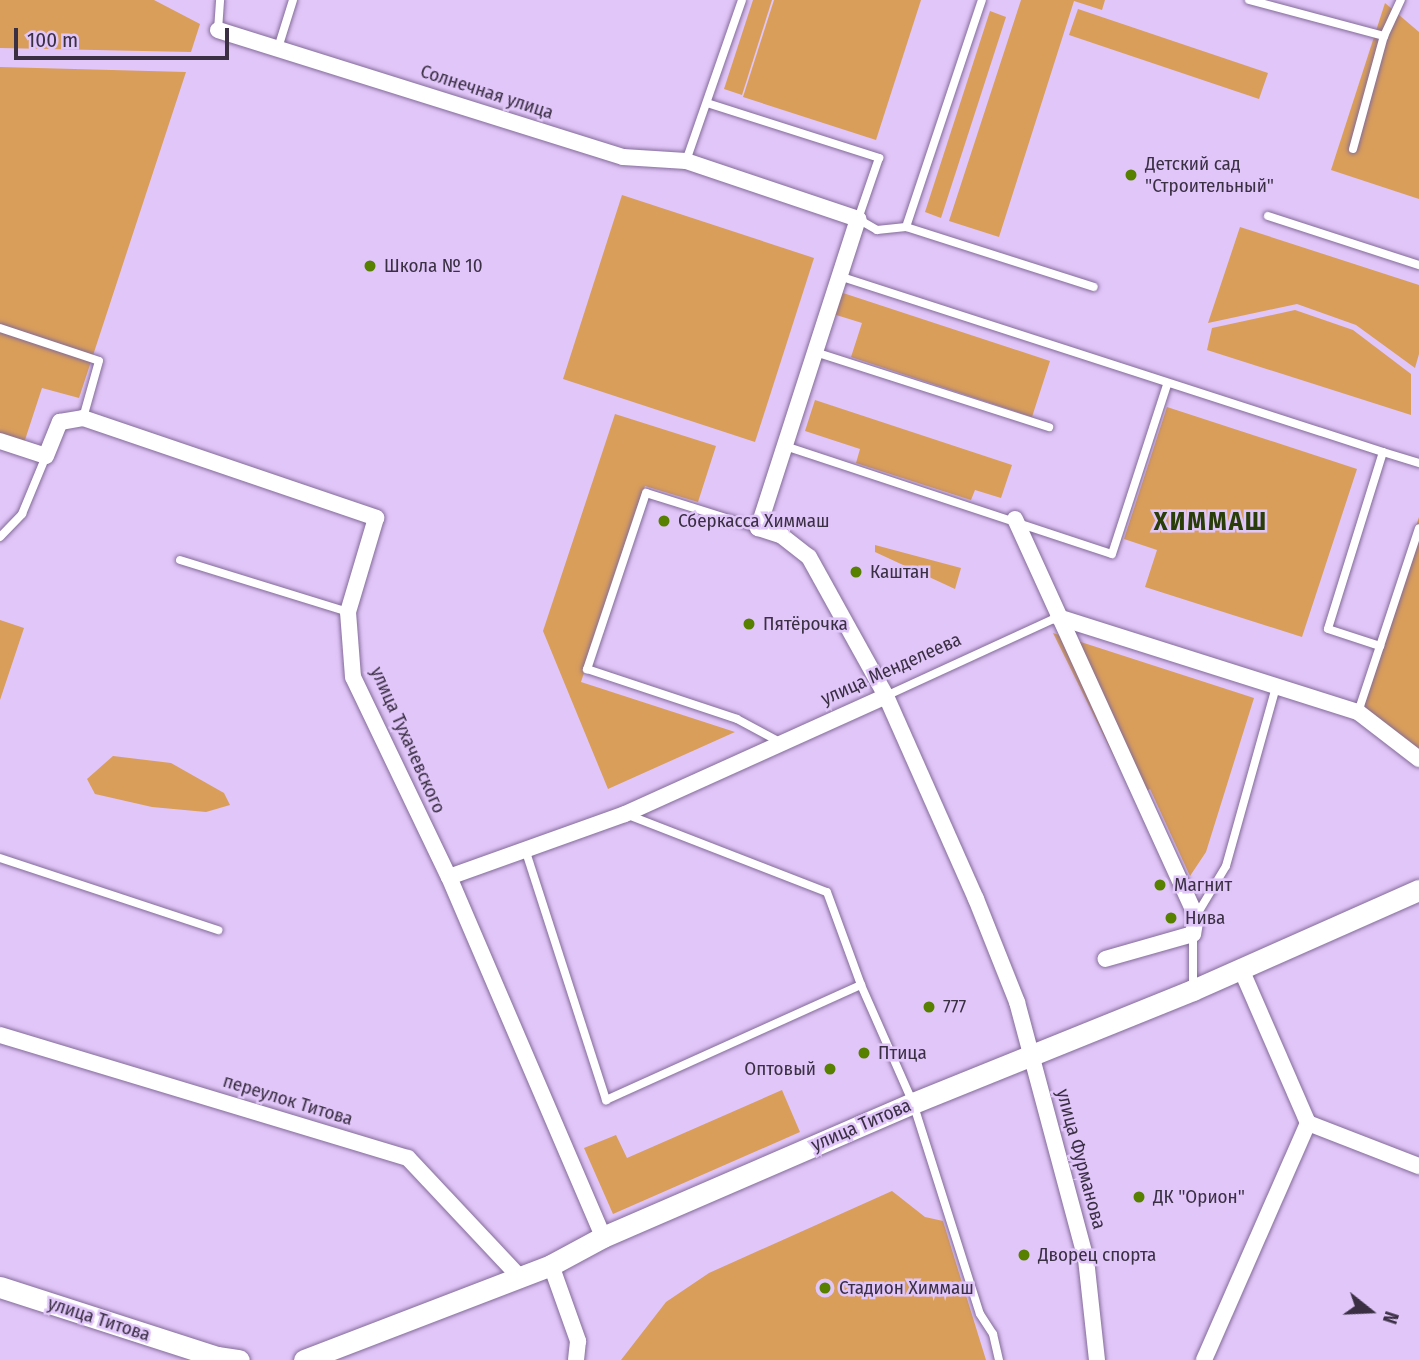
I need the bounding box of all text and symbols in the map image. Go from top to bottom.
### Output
scale bar [18,14,233,58]
text: 100 m [27,27,78,53]
street label: Солнечная улица [418,60,556,124]
place label: Детский сад "Строительный" [1145,153,1274,197]
marker: Детский сад "Строительный" [1123,167,1139,183]
place label: Школа № 10 [384,255,483,277]
marker: Школа № 10 [362,258,378,274]
district label: ХИММАШ [1155,506,1267,538]
place label: Сберкасса Химмаш [678,510,830,532]
marker: Сберкасса Химмаш [656,513,672,529]
place label: Каштан [870,561,929,583]
marker: Каштан [848,564,864,580]
place label: Пятёрочка [763,613,848,635]
marker: Пятёрочка [741,616,757,632]
street label: улица Менделеева [817,628,965,710]
street label: улица Тухачевского [365,663,451,817]
place label: Магнит [1174,874,1232,896]
marker: Магнит [1152,877,1168,893]
place label: Нива [1185,907,1225,929]
marker: Нива [1163,910,1179,926]
place label: 777 [943,996,966,1018]
marker: 777 [921,999,937,1015]
place label: Птица [878,1042,927,1064]
marker: Птица [856,1045,872,1061]
place label: Оптовый [744,1058,816,1080]
marker: Оптовый [822,1061,838,1077]
street label: переулок Титова [220,1069,356,1131]
street label: улица Фурманова [1051,1086,1111,1232]
street label: улица Титова [808,1094,914,1156]
place label: ДК "Орион" [1153,1186,1245,1208]
marker: ДК "Орион" [1131,1189,1147,1205]
place label: Дворец спорта [1038,1244,1156,1266]
marker: Дворец спорта [1016,1247,1032,1263]
north arrow [1335,1276,1405,1346]
place label: Стадион Химмаш [839,1277,974,1299]
marker: Стадион Химмаш [817,1280,833,1296]
street label: улица Титова [45,1292,153,1346]
text: N [1378,1309,1403,1327]

